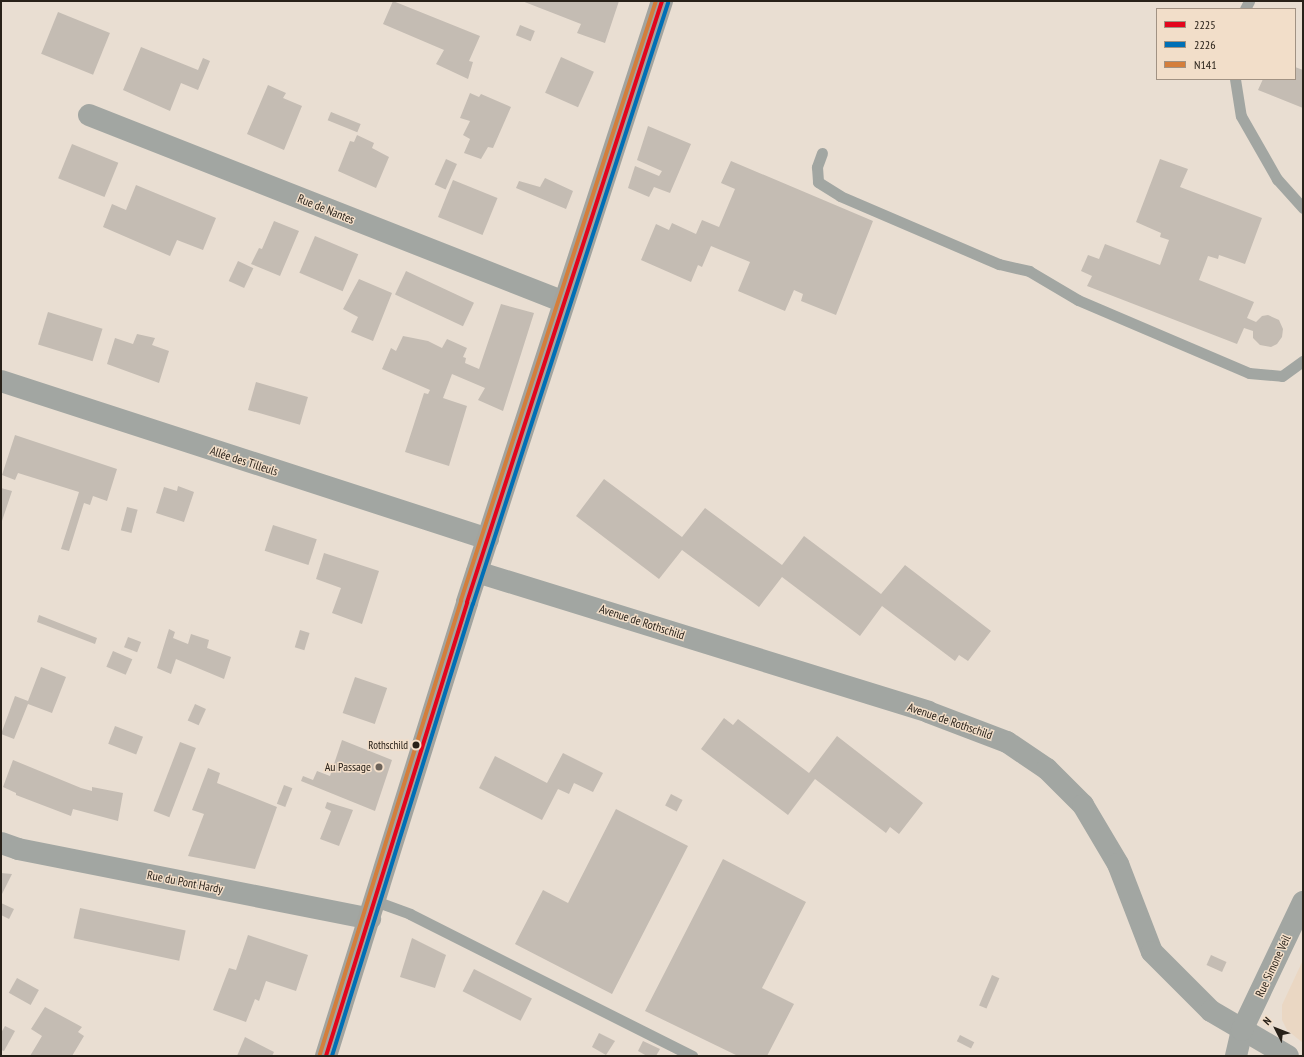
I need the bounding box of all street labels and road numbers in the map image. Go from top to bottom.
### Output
street label: Rue de Nantes [296,191,356,227]
street label: Allée des Tilleuls [208,443,280,479]
street label: Avenue de Rothschild [598,601,686,643]
street label: Avenue de Rothschild [906,700,994,742]
street label: Rue du Pont Hardy [146,868,224,896]
street label: Rue Simone Veil [1252,932,1294,1000]

